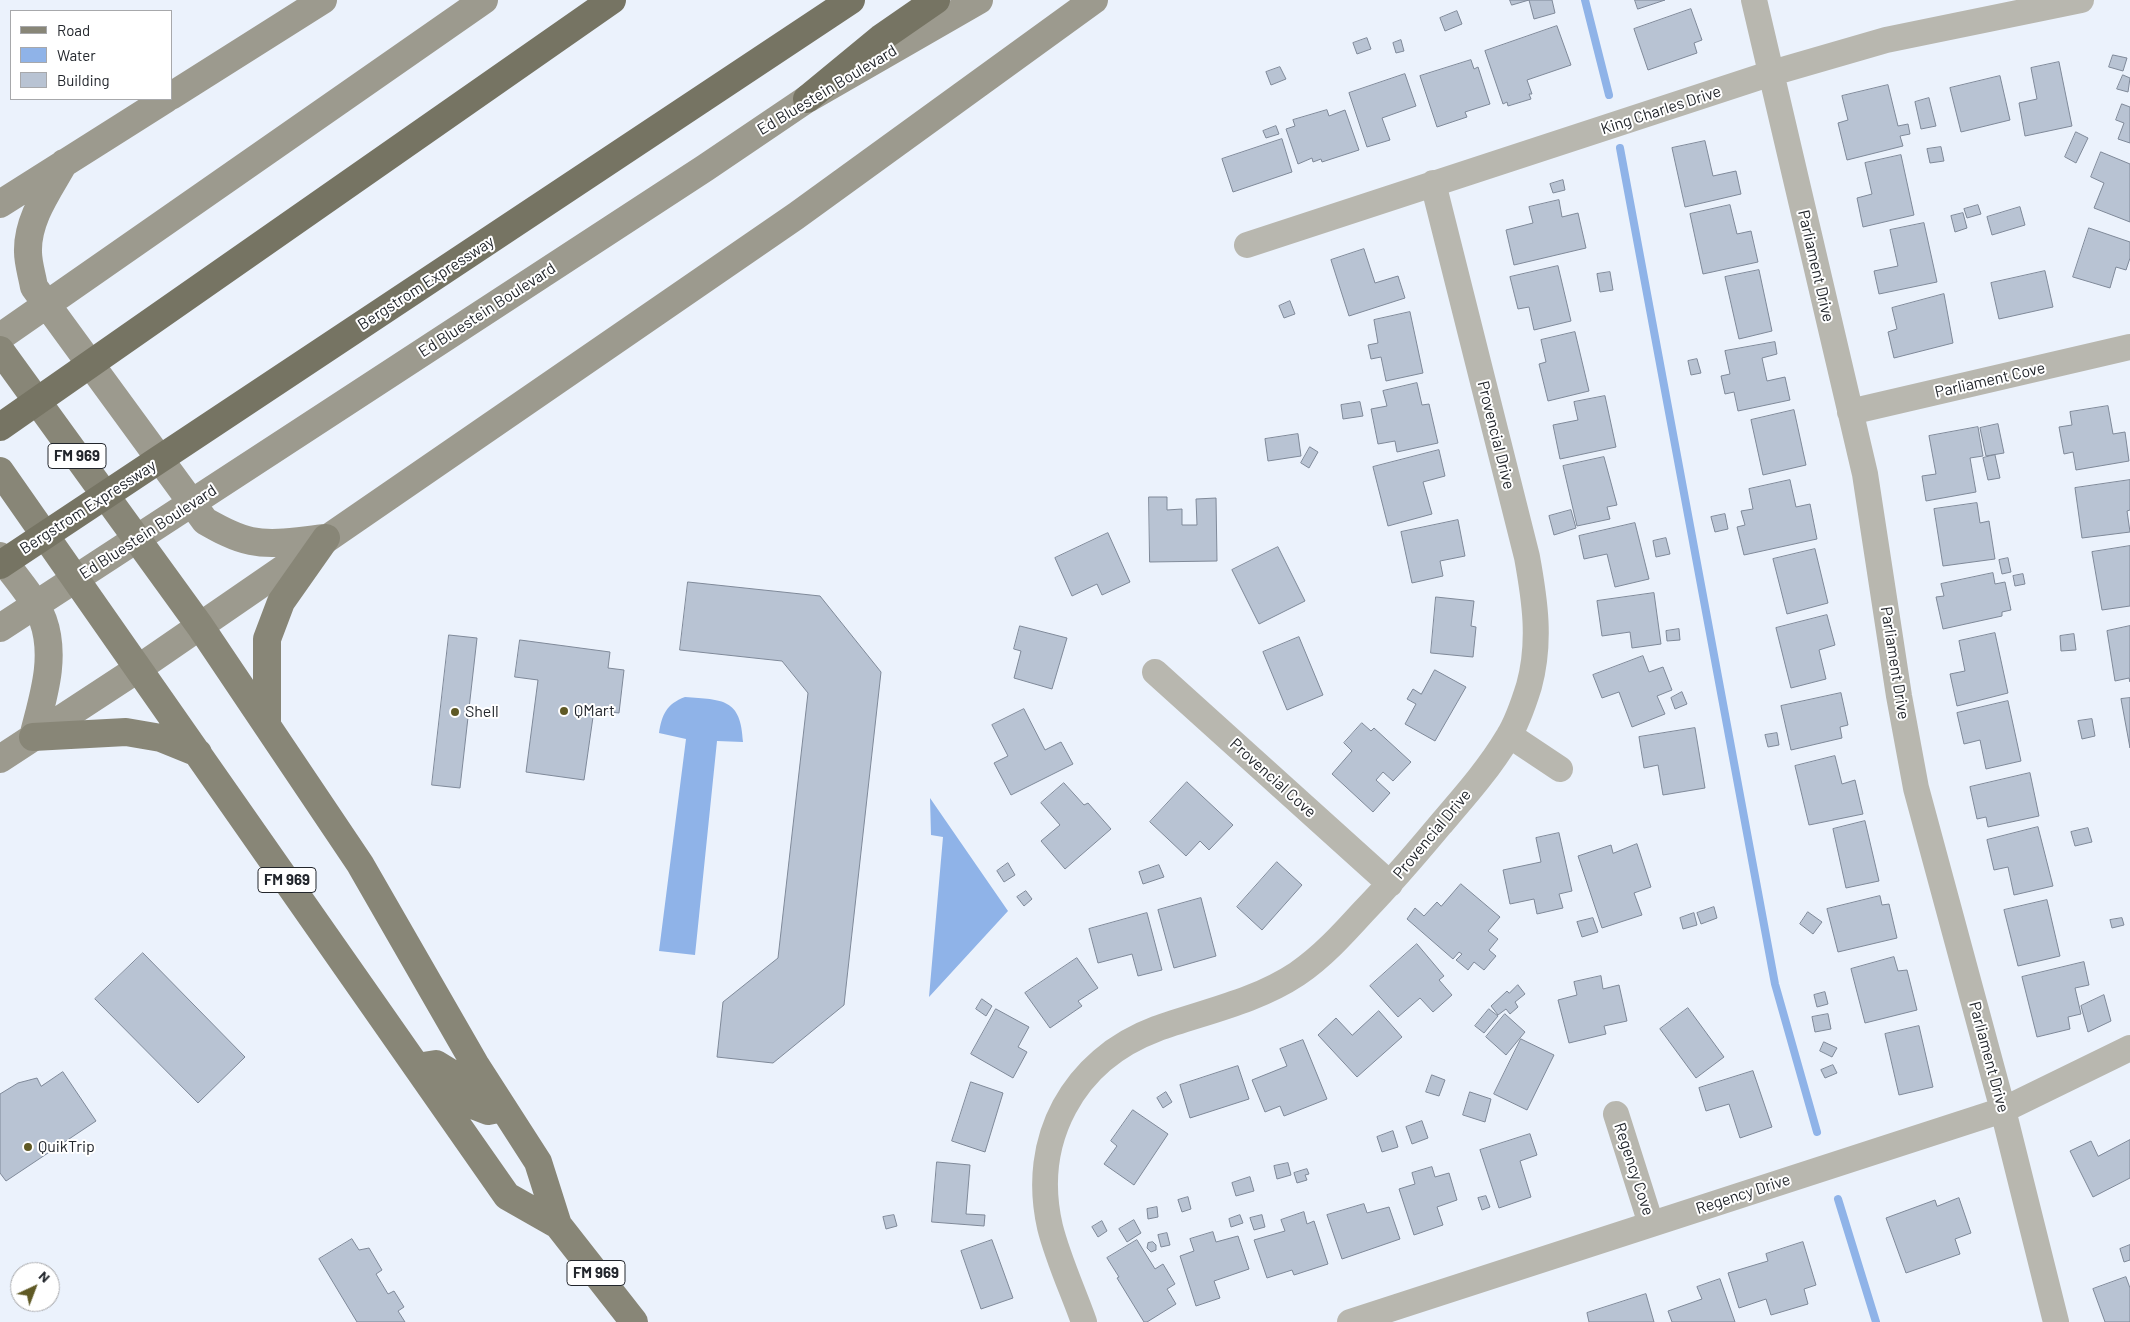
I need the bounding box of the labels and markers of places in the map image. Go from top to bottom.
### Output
place label: QMart [574,701,615,721]
place label: Shell [465,702,499,722]
marker: QMart [558,705,570,717]
marker: Shell [449,706,461,718]
place label: QuikTrip [38,1137,95,1157]
marker: QuikTrip [22,1141,34,1153]

